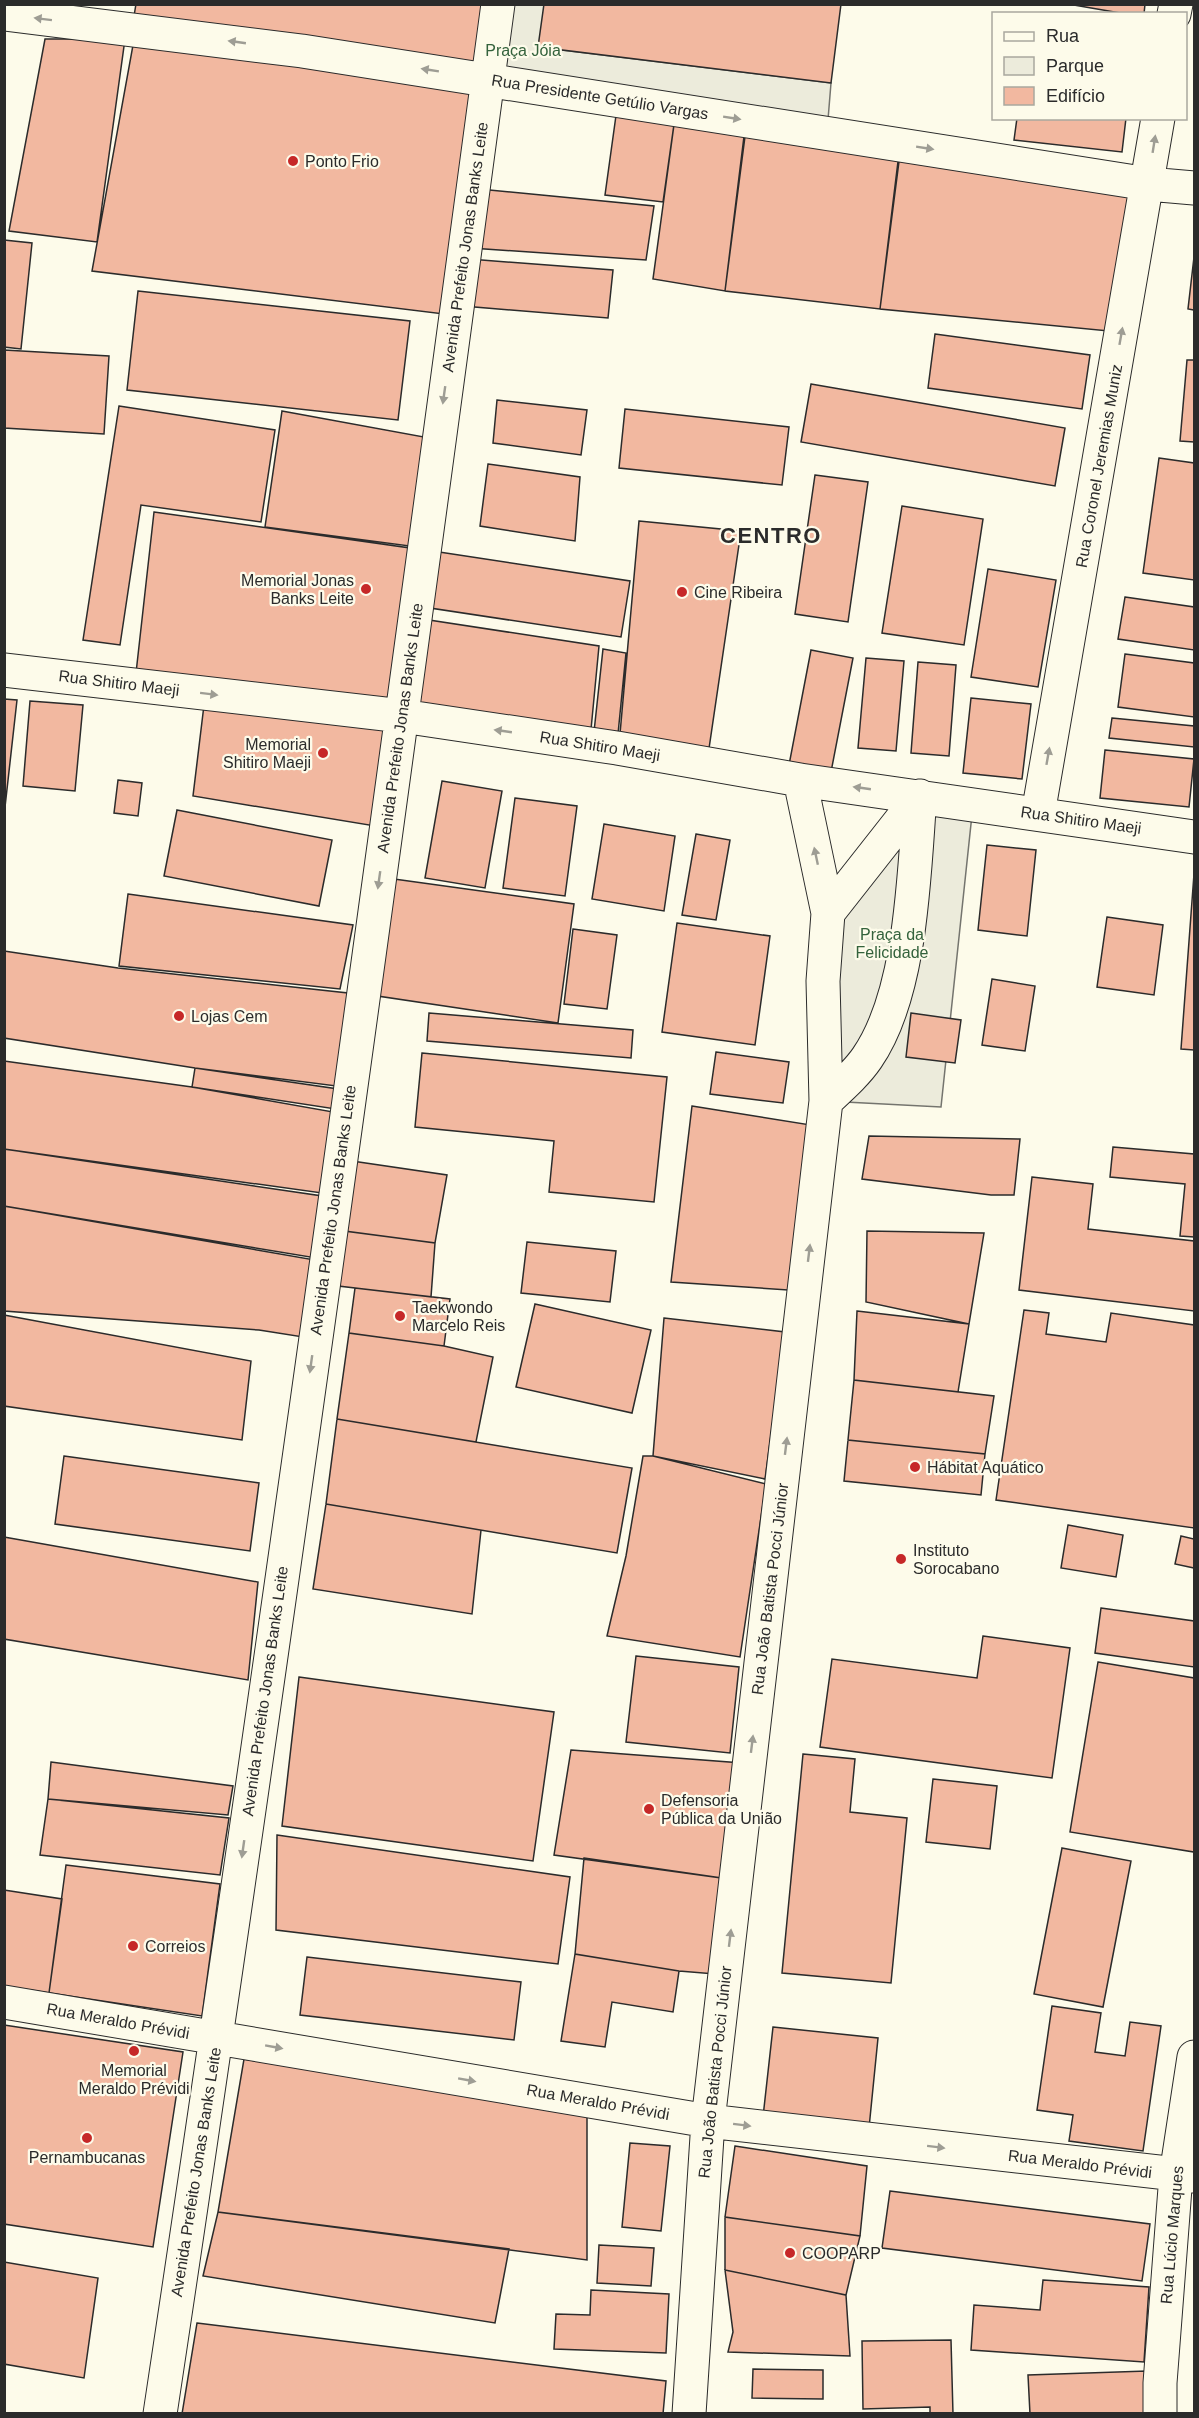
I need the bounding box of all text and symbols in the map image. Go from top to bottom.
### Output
legend [992,12,1187,120]
one-way arrow [34,15,53,24]
text: Rua [1046,26,1080,46]
one-way arrow [227,37,246,46]
park label: Praça Jóia [485,42,561,59]
text: Parque [1046,56,1104,76]
one-way arrow [420,66,439,75]
street label: Rua Presidente Getúlio Vargas [490,71,710,123]
text: Edifício [1046,86,1105,106]
one-way arrow [723,113,742,122]
street label: Avenida Prefeito Jonas Banks Leite [439,121,491,373]
one-way arrow [1150,135,1159,154]
one-way arrow [915,144,934,153]
place label: Ponto Frio [305,153,379,170]
marker: Ponto Frio [286,154,300,168]
one-way arrow [1117,327,1126,346]
street label: Rua Coronel Jeremias Muniz [1073,363,1125,569]
one-way arrow [440,386,449,405]
district label: CENTRO [720,523,822,548]
place label: Memorial Jonas Banks Leite [241,572,354,607]
marker: Memorial Jonas Banks Leite [359,582,373,596]
place label: Cine Ribeira [694,584,782,601]
marker: Cine Ribeira [675,585,689,599]
street label: Avenida Prefeito Jonas Banks Leite [374,602,426,854]
street label: Rua Shitiro Maeji [58,667,180,699]
one-way arrow [199,689,218,699]
one-way arrow [494,727,513,736]
street label: Rua Shitiro Maeji [539,728,661,764]
place label: Memorial Shitiro Maeji [223,736,311,771]
marker: Memorial Shitiro Maeji [316,746,330,760]
one-way arrow [1044,746,1053,765]
one-way arrow [852,783,871,792]
street label: Rua Shitiro Maeji [1019,803,1143,837]
one-way arrow [811,846,820,865]
one-way arrow [374,871,383,890]
park label: Praça da Felicidade [856,926,929,961]
place label: Lojas Cem [191,1008,267,1025]
marker: Lojas Cem [172,1009,186,1023]
street label: Avenida Prefeito Jonas Banks Leite [307,1084,359,1336]
one-way arrow [804,1243,814,1262]
place label: Taekwondo Marcelo Reis [412,1299,505,1334]
marker: Taekwondo Marcelo Reis [393,1309,407,1323]
one-way arrow [306,1355,316,1374]
one-way arrow [782,1437,791,1456]
place label: Hábitat Aquático [927,1459,1044,1476]
marker: Hábitat Aquático [908,1460,922,1474]
street label: Rua João Batista Pocci Júnior [749,1481,792,1696]
place label: Instituto Sorocabano [913,1542,999,1577]
marker: Instituto Sorocabano [894,1552,908,1566]
street label: Avenida Prefeito Jonas Banks Leite [239,1565,291,1817]
one-way arrow [747,1735,757,1754]
place label: Defensoria Pública da União [661,1792,782,1827]
marker: Defensoria Pública da União [642,1802,656,1816]
one-way arrow [239,1839,248,1858]
one-way arrow [725,1928,734,1947]
place label: Correios [145,1938,205,1955]
marker: Correios [126,1939,140,1953]
street label: Rua João Batista Pocci Júnior [695,1964,735,2179]
street label: Rua Meraldo Prévidi [45,2000,191,2042]
one-way arrow [265,2043,284,2052]
marker: Memorial Meraldo Prévidi [127,2044,141,2058]
street label: Avenida Prefeito Jonas Banks Leite [168,2046,224,2298]
place label: Memorial Meraldo Prévidi [78,2062,190,2097]
one-way arrow [457,2076,476,2085]
street label: Rua Meraldo Prévidi [525,2081,671,2123]
one-way arrow [732,2120,751,2130]
marker: Pernambucanas [80,2131,94,2145]
one-way arrow [926,2143,945,2152]
street label: Rua Meraldo Prévidi [1007,2147,1153,2181]
place label: Pernambucanas [29,2149,145,2166]
street label: Rua Lúcio Marques [1157,2165,1187,2305]
place label: COOPARP [802,2245,881,2262]
marker: COOPARP [783,2246,797,2260]

